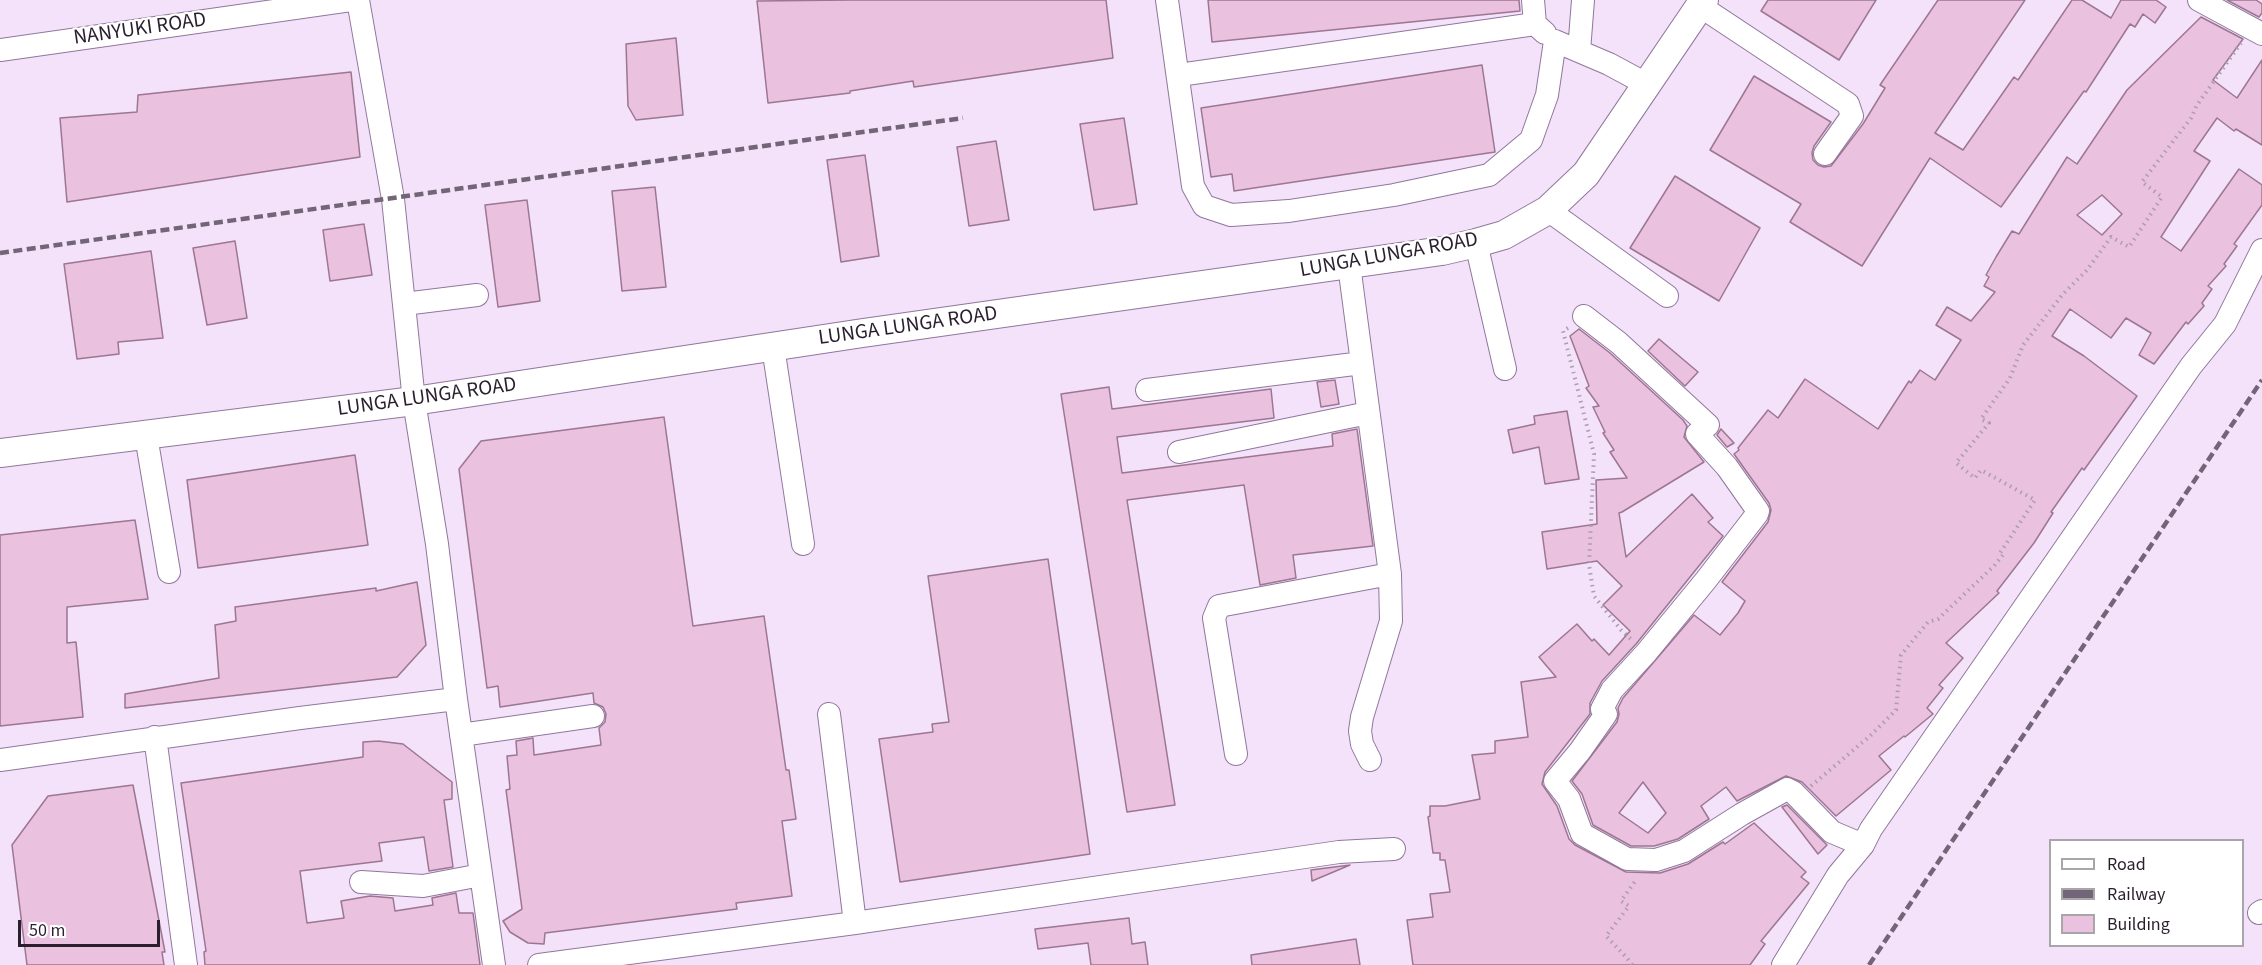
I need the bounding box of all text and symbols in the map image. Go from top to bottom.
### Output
street label: NANYUKI ROAD [72,8,208,52]
street label: LUNGA LUNGA ROAD [1298,228,1480,284]
street label: LUNGA LUNGA ROAD [817,302,999,352]
street label: LUNGA LUNGA ROAD [336,373,518,423]
legend [2049,839,2244,947]
text: Road [2107,852,2146,877]
text: Railway [2107,882,2166,907]
scale bar [21,908,164,946]
text: Building [2107,912,2170,937]
text: 50 m [29,918,65,943]

